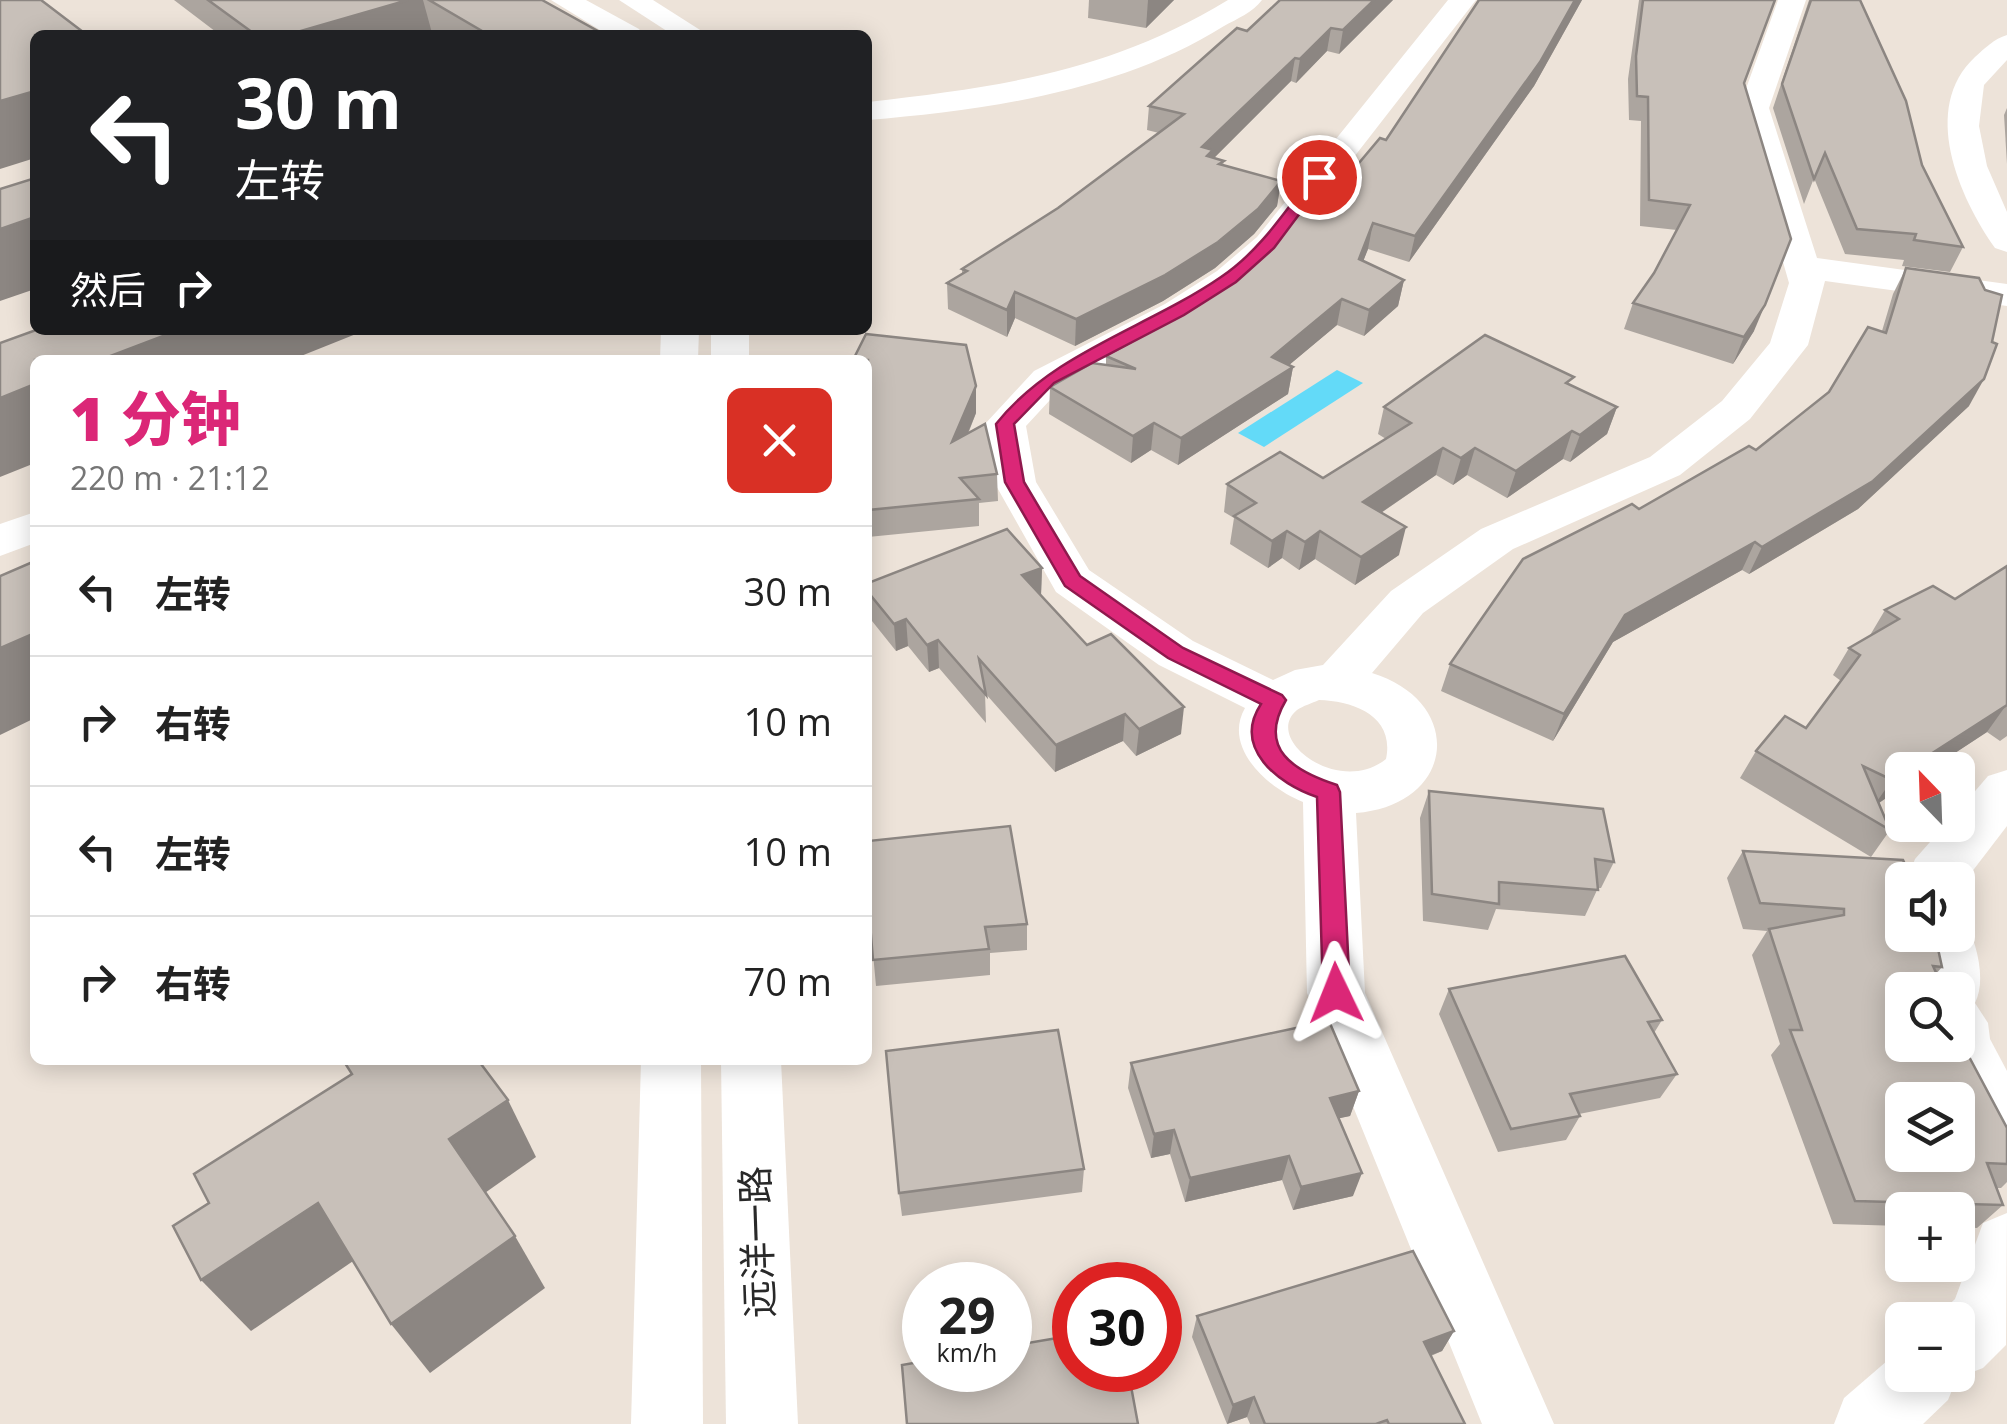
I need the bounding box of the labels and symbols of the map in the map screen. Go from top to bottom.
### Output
pin [1277,135,1362,220]
north arrow [1885,752,1975,842]
position arrow [1284,941,1388,1045]
street label: 远洋一路 [727,1165,785,1319]
speed limit sign: 30 [1052,1262,1182,1392]

